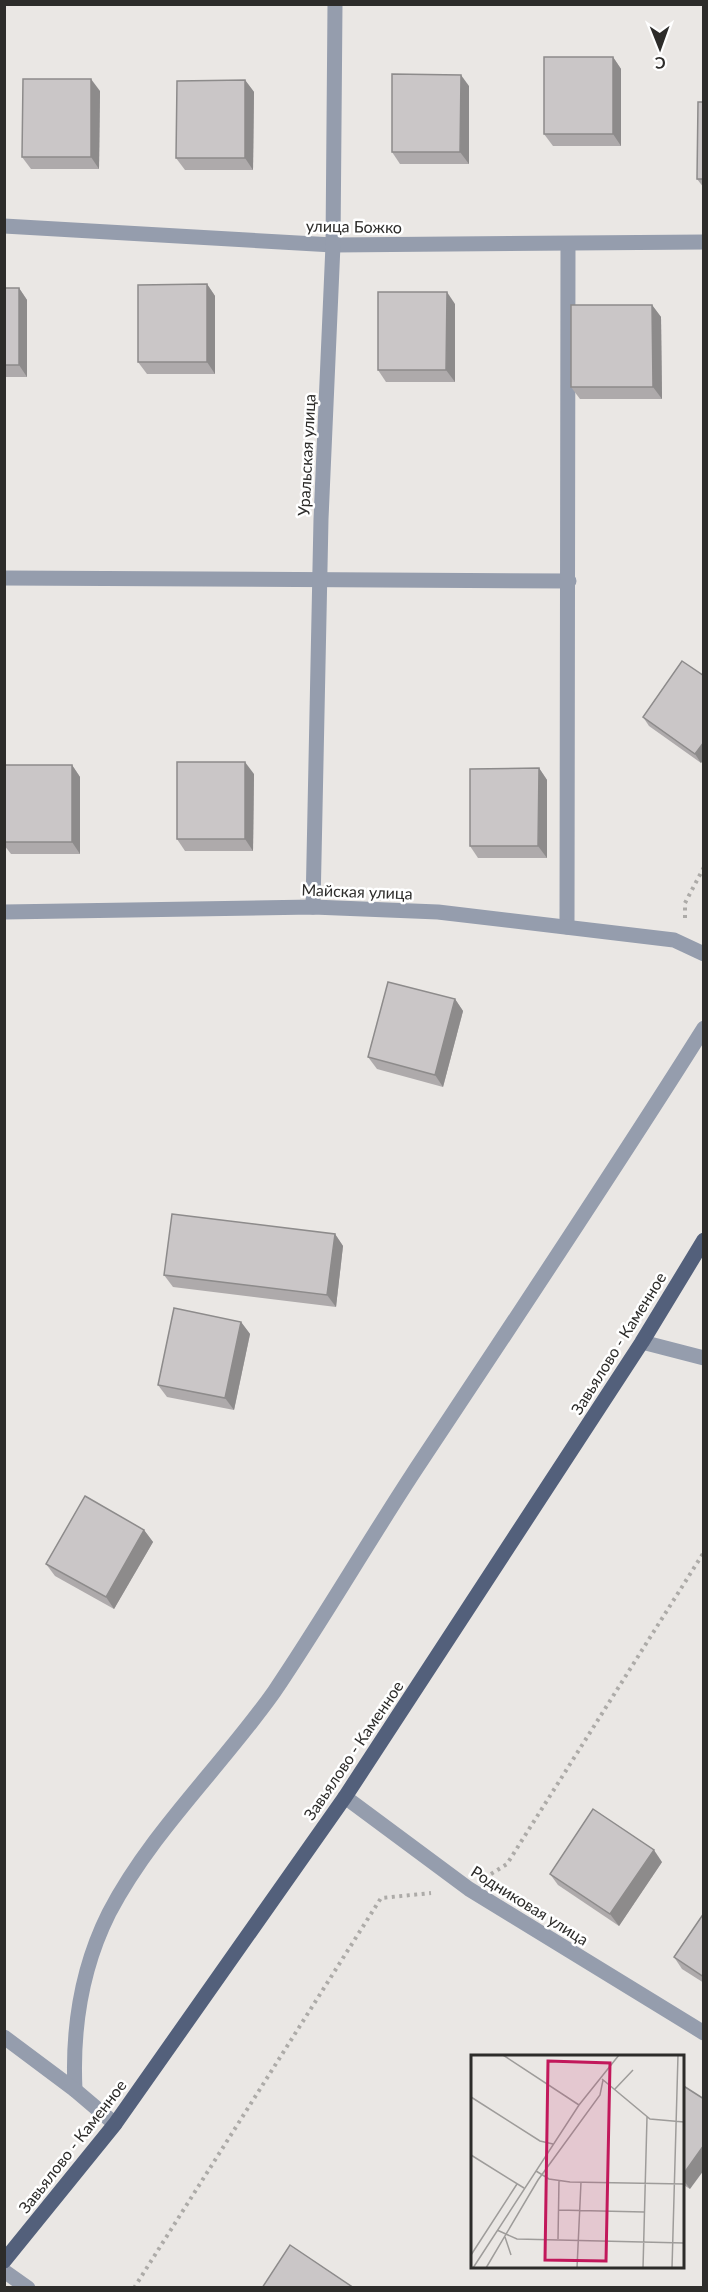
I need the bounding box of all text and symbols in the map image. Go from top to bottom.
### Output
north arrow [630,18,690,78]
text: С [654,54,666,73]
street label: улица Божко [306,216,402,236]
street label: Уральская улица [293,393,319,517]
street label: Майская улица [301,880,413,902]
street label: Завьялово - Каменное [567,1268,669,1418]
street label: Завьялово - Каменное [299,1677,407,1823]
street label: Родниковая улица [468,1861,592,1949]
inset map [471,2055,684,2268]
street label: Завьялово - Каменное [14,2076,130,2216]

